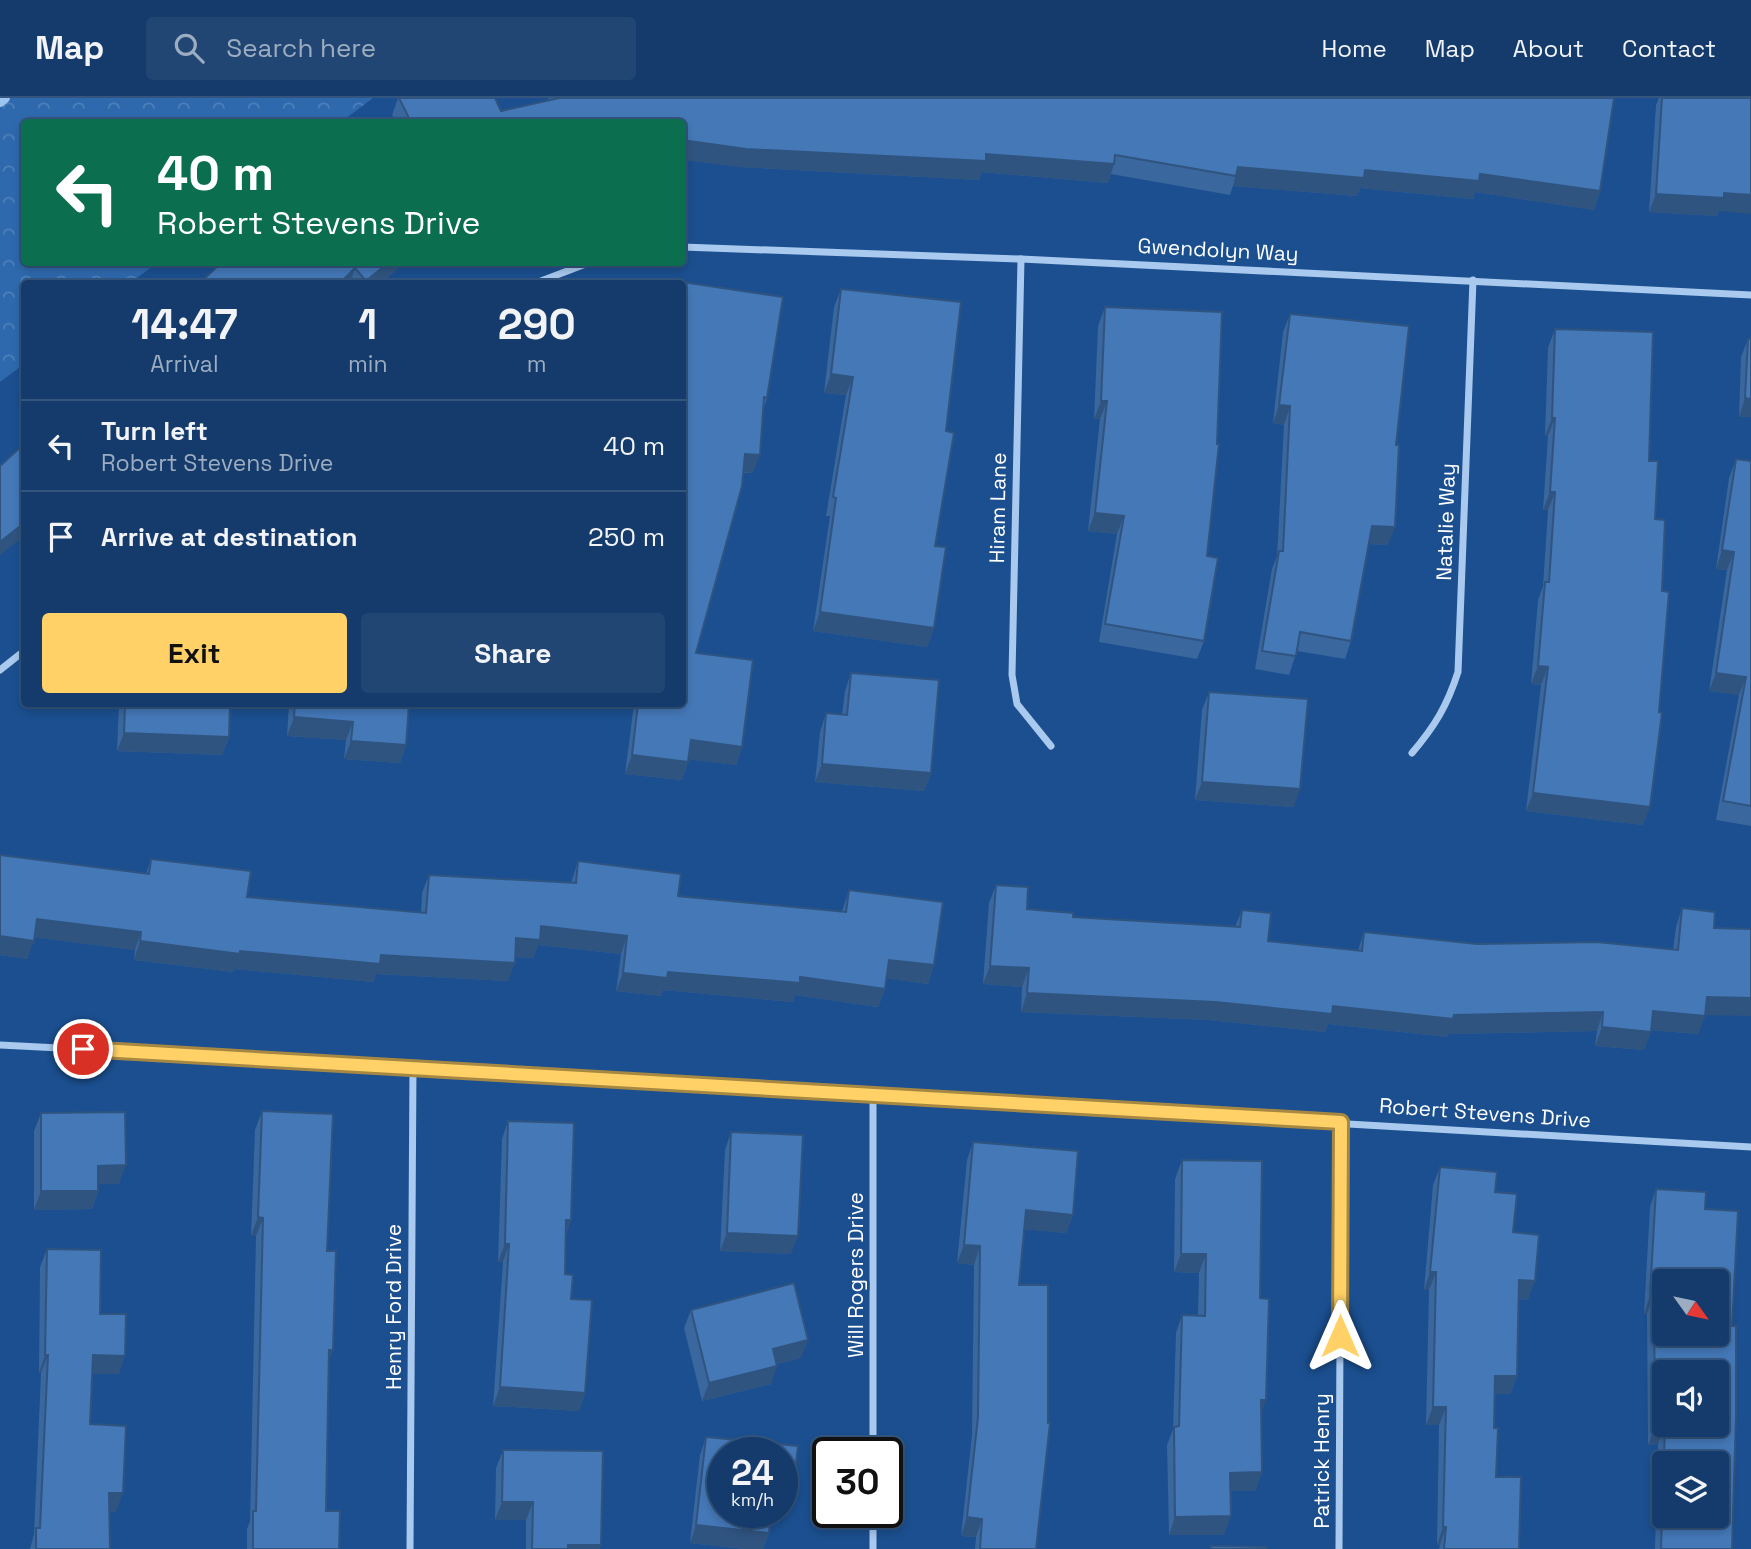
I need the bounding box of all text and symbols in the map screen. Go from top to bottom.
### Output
search box [146,17,636,80]
text: Map [35,27,104,69]
icon: search [170,29,208,67]
text: Search here [226,31,376,65]
text: Home [1321,33,1387,64]
text: Map [1425,33,1475,64]
text: About [1513,33,1584,64]
text: Contact [1622,33,1716,64]
text: 40 m [157,142,274,204]
icon: left [42,147,133,238]
text: Robert Stevens Drive [157,203,480,243]
street label: Gwendolyn Way [1137,232,1299,267]
text: 14:47 [131,298,238,351]
text: 1 [358,298,377,351]
text: 290 [498,298,576,351]
text: Arrival [150,349,219,379]
text: min [348,349,387,379]
text: m [527,349,547,379]
text: Turn left [101,414,208,448]
icon: left [42,427,80,465]
text: 40 m [603,429,665,463]
text: Robert Stevens Drive [101,448,334,478]
street label: Hiram Lane [983,452,1012,564]
street label: Natalie Way [1430,463,1461,581]
icon: arrive [42,518,80,556]
text: Arrive at destination [101,520,358,554]
text: 250 m [588,520,665,554]
button: Exit [42,613,347,693]
button: Share [361,613,665,693]
pin [53,1019,113,1079]
icon: arrive [64,1030,102,1068]
street label: Robert Stevens Drive [1378,1092,1592,1133]
street label: Will Rogers Drive [842,1192,869,1358]
street label: Henry Ford Drive [380,1224,407,1390]
north arrow [1652,1269,1729,1346]
map controls [1652,1269,1729,1528]
position arrow [1303,1299,1377,1373]
button: sound [1652,1360,1729,1437]
street label: Patrick Henry [1308,1393,1335,1529]
speed limit sign: 30 [812,1437,903,1528]
text: 24 [731,1451,774,1495]
button: layers [1652,1451,1729,1528]
text: km/h [731,1488,774,1511]

